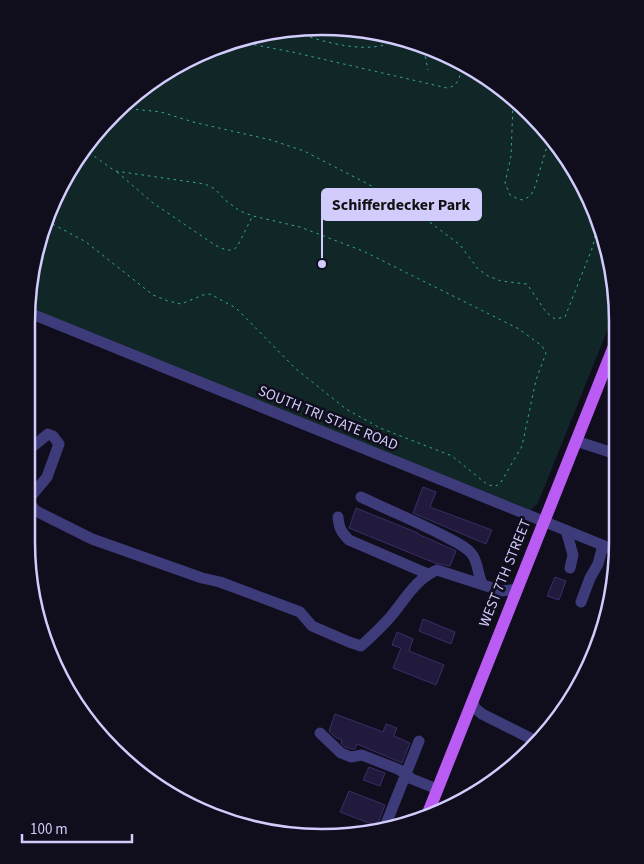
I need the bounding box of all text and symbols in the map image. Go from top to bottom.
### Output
callout: Schifferdecker Park [322,189,481,220]
text: Schifferdecker Park [332,194,470,216]
street label: SOUTH TRI STATE ROAD [255,380,401,456]
street label: WEST 7TH STREET [474,516,536,630]
scale bar [22,812,132,844]
text: 100 m [30,819,68,840]

